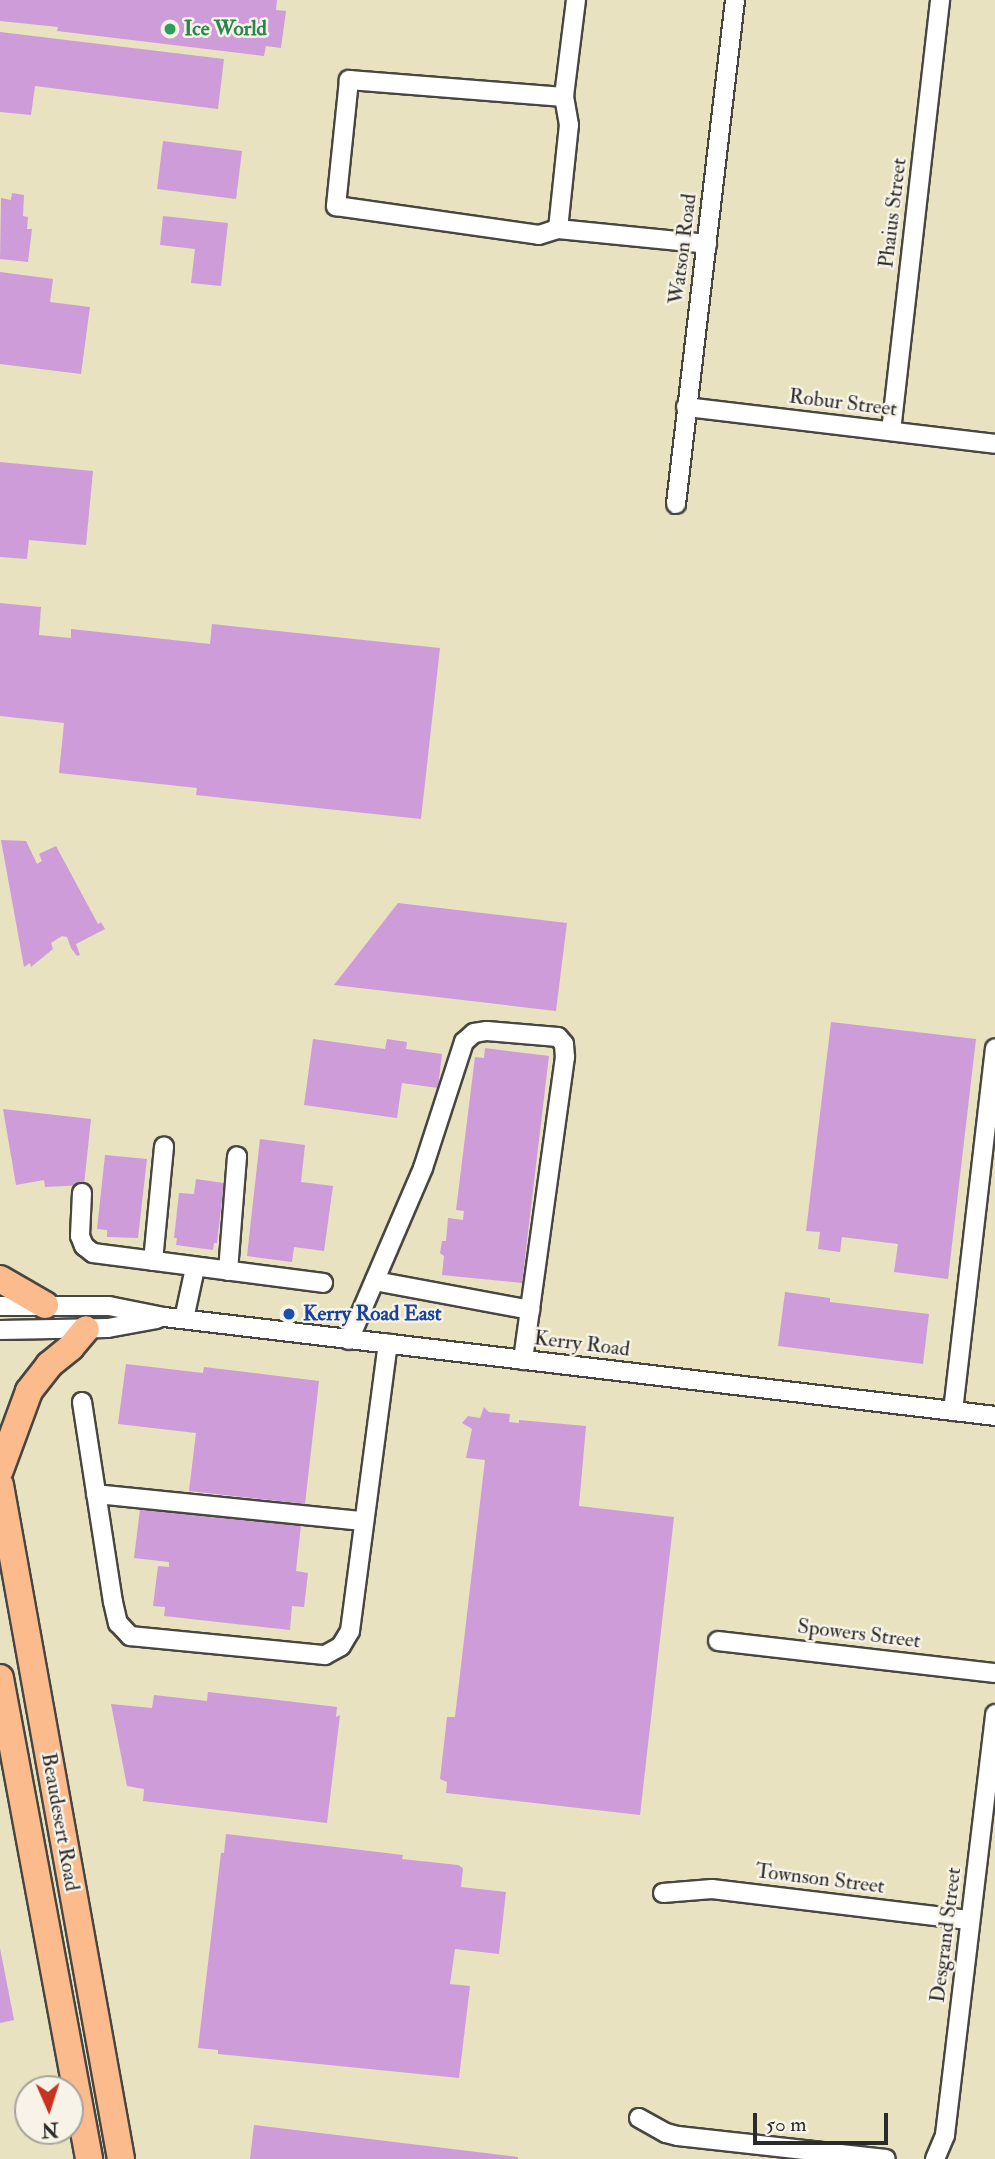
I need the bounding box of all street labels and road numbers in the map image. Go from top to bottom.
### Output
street label: Phaius Street [874,157,912,269]
street label: Watson Road [664,192,702,306]
street label: Robur Street [787,384,899,422]
street label: Kerry Road [533,1326,631,1362]
street label: Spowers Street [796,1614,922,1654]
street label: Beaudesert Road [35,1751,85,1893]
street label: Townson Street [754,1859,886,1899]
street label: Desgrand Street [925,1866,967,2004]

